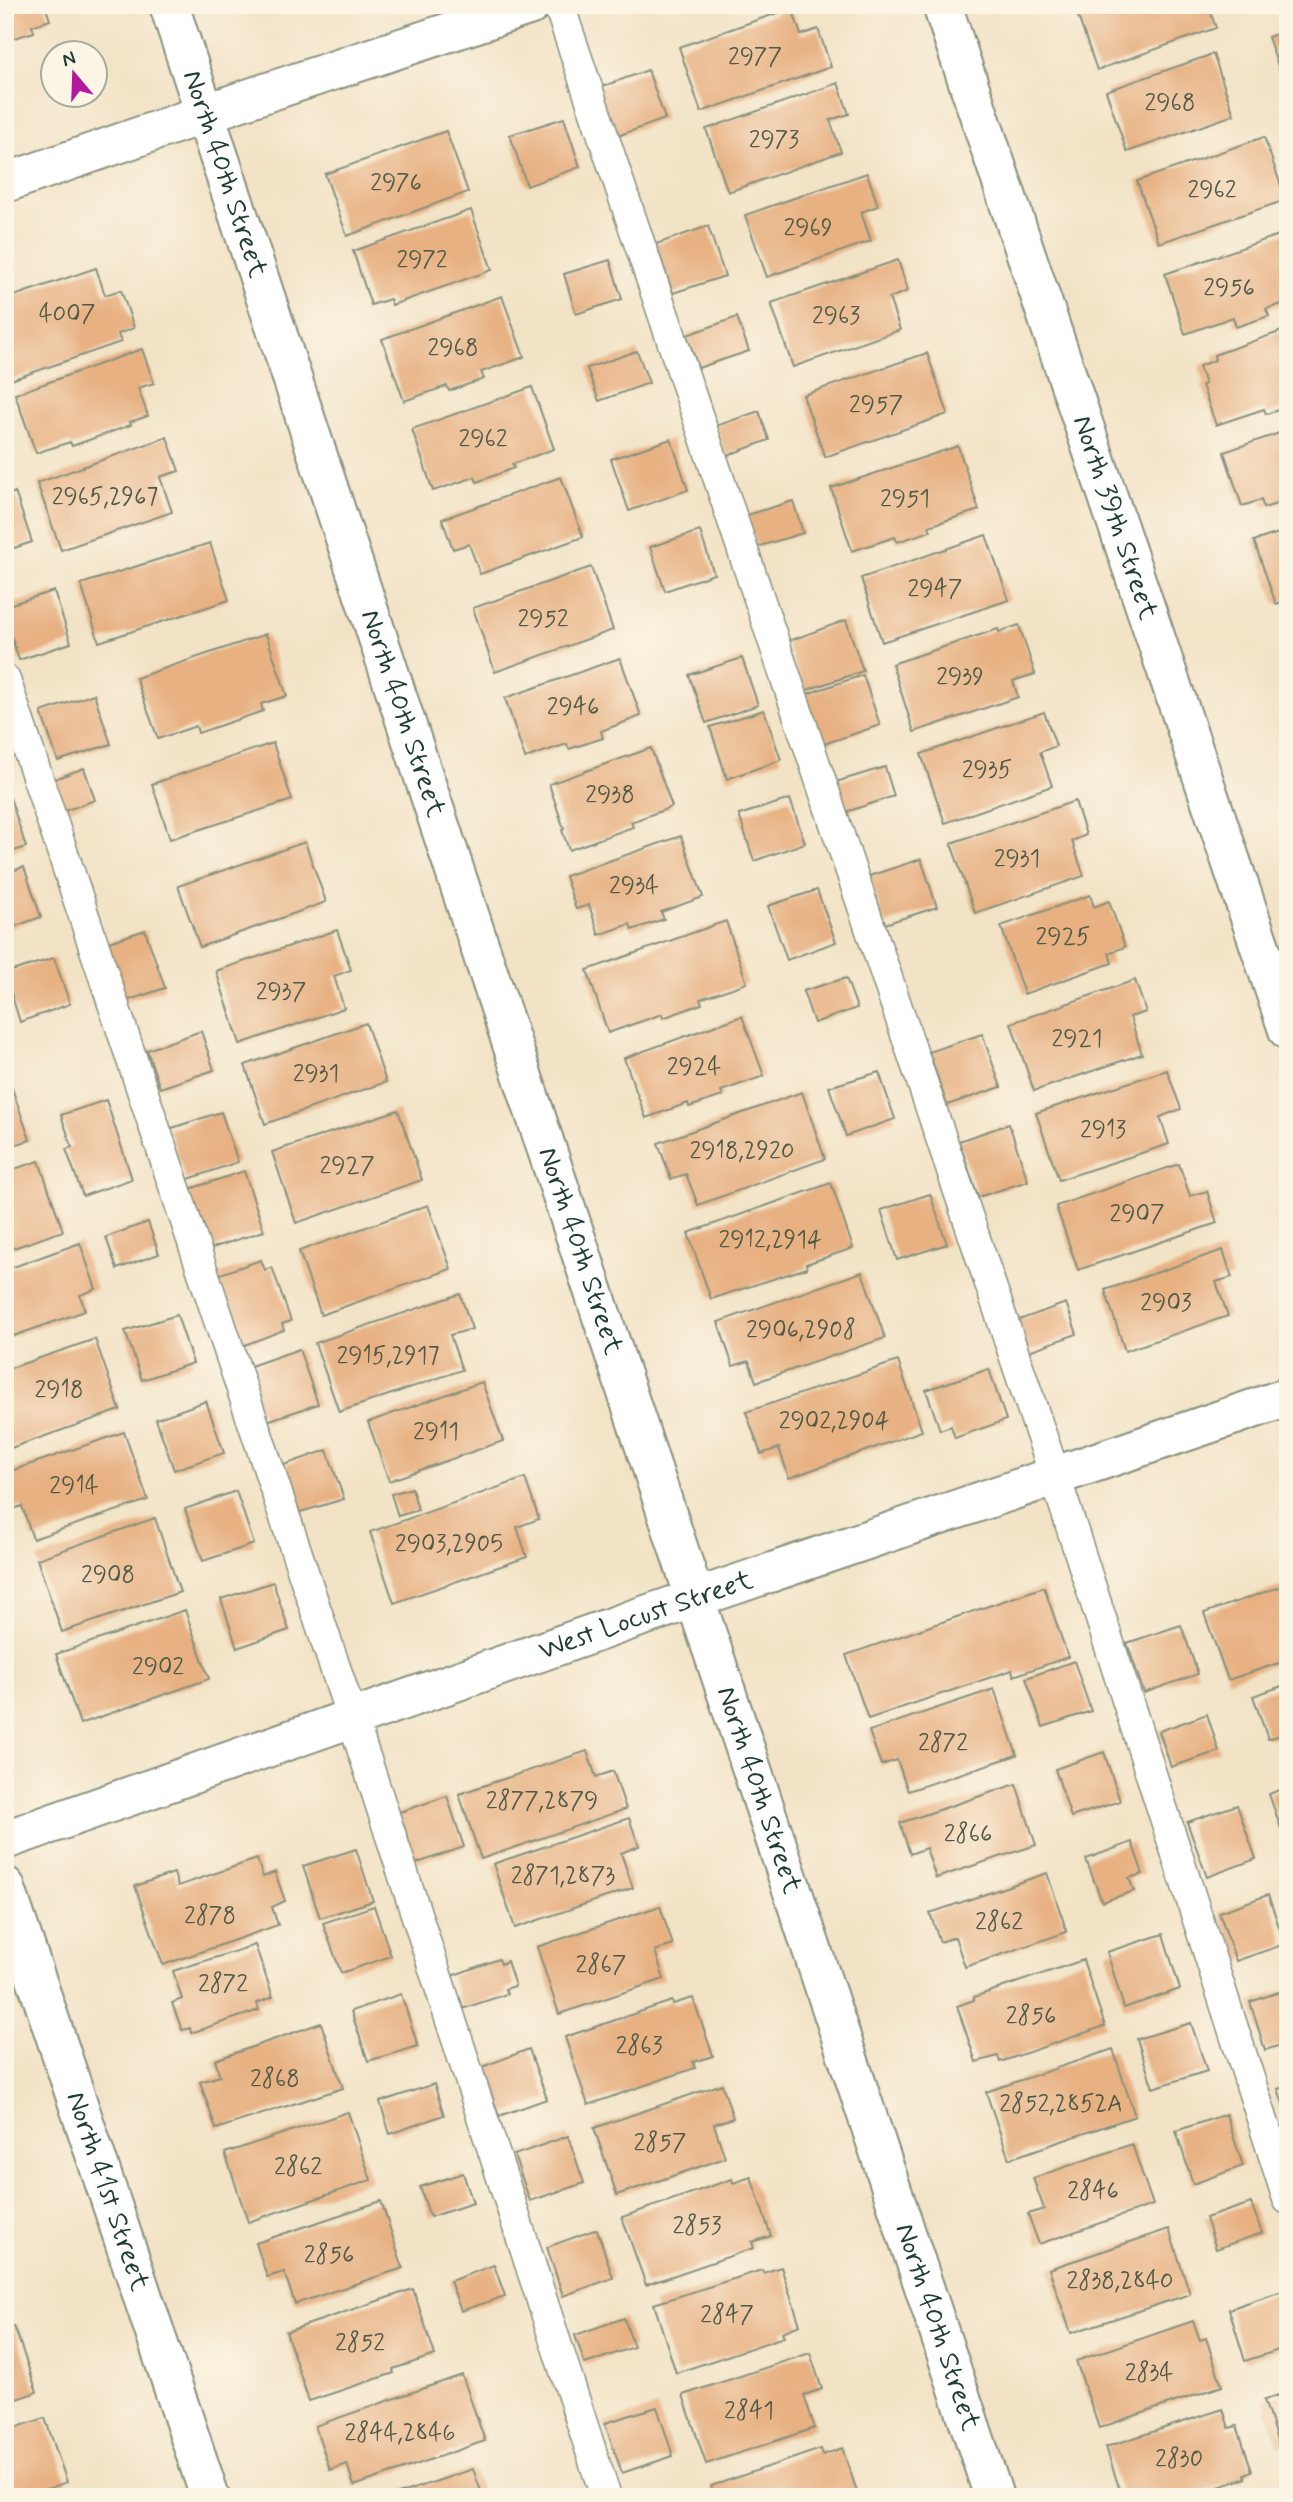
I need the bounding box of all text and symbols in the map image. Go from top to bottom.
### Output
north arrow [38,38,108,108]
house number: 2977 [728,42,782,73]
text: N [59,45,79,73]
street label: North 40th Street [173,66,276,283]
house number: 2968 [1145,88,1195,119]
house number: 2973 [749,125,799,156]
house number: 2976 [370,168,422,199]
house number: 2962 [1187,175,1237,206]
house number: 2969 [783,213,833,244]
house number: 2972 [396,245,448,276]
house number: 2956 [1203,273,1255,304]
house number: 4007 [39,299,95,330]
house number: 2963 [812,301,860,332]
house number: 2968 [428,333,478,364]
house number: 2957 [849,390,903,421]
street label: North 39th Street [1063,411,1167,625]
house number: 2962 [458,424,508,455]
house number: 2965,2967 [52,482,158,513]
house number: 2951 [880,484,930,515]
house number: 2947 [908,574,962,605]
house number: 2952 [517,604,569,635]
street label: North 40th Street [351,605,454,822]
house number: 2939 [936,662,984,693]
house number: 2946 [547,692,599,723]
house number: 2935 [962,755,1012,786]
house number: 2938 [585,780,635,811]
house number: 2931 [994,844,1040,875]
house number: 2934 [609,871,659,902]
house number: 2925 [1036,922,1090,953]
house number: 2937 [256,977,306,1008]
house number: 2921 [1051,1024,1103,1055]
house number: 2924 [667,1052,721,1083]
house number: 2931 [293,1059,339,1090]
house number: 2913 [1080,1115,1126,1146]
house number: 2918,2920 [690,1136,794,1167]
street label: North 40th Street [529,1142,632,1360]
house number: 2927 [320,1151,374,1182]
house number: 2907 [1109,1199,1165,1230]
house number: 2912,2914 [719,1225,821,1256]
house number: 2903 [1140,1288,1192,1319]
house number: 2906,2908 [746,1315,856,1346]
house number: 2915,2917 [336,1341,440,1372]
house number: 2918 [35,1375,83,1406]
house number: 2902,2904 [779,1406,889,1437]
house number: 2911 [413,1417,459,1448]
house number: 2914 [49,1471,99,1502]
house number: 2903,2905 [395,1529,503,1560]
house number: 2908 [81,1560,135,1591]
street label: West Locust Street [534,1561,758,1669]
house number: 2902 [132,1652,184,1683]
street label: North 40th Street [707,1682,811,1899]
house number: 2872 [918,1728,968,1759]
house number: 2877,2879 [486,1786,598,1817]
house number: 2866 [944,1819,992,1850]
house number: 2871,2873 [511,1861,615,1892]
house number: 2878 [184,1901,236,1932]
house number: 2862 [975,1907,1023,1938]
house number: 2867 [576,1950,626,1981]
house number: 2872 [198,1969,248,2000]
house number: 2856 [1006,2001,1056,2032]
house number: 2863 [615,2031,663,2062]
house number: 2868 [250,2064,300,2095]
street label: North 41st Street [57,2087,158,2296]
house number: 2852,2852A [999,2089,1123,2120]
house number: 2857 [634,2128,686,2159]
house number: 2862 [274,2152,322,2183]
house number: 2846 [1067,2176,1119,2207]
house number: 2853 [672,2211,722,2242]
street label: North 40th Street [886,2219,989,2436]
house number: 2856 [304,2240,354,2271]
house number: 2838,2840 [1067,2266,1173,2297]
house number: 2847 [700,2300,754,2331]
house number: 2852 [335,2328,385,2359]
house number: 2834 [1125,2358,1173,2389]
house number: 2841 [724,2396,774,2427]
house number: 2844,2846 [344,2418,456,2449]
house number: 2830 [1155,2444,1203,2475]

